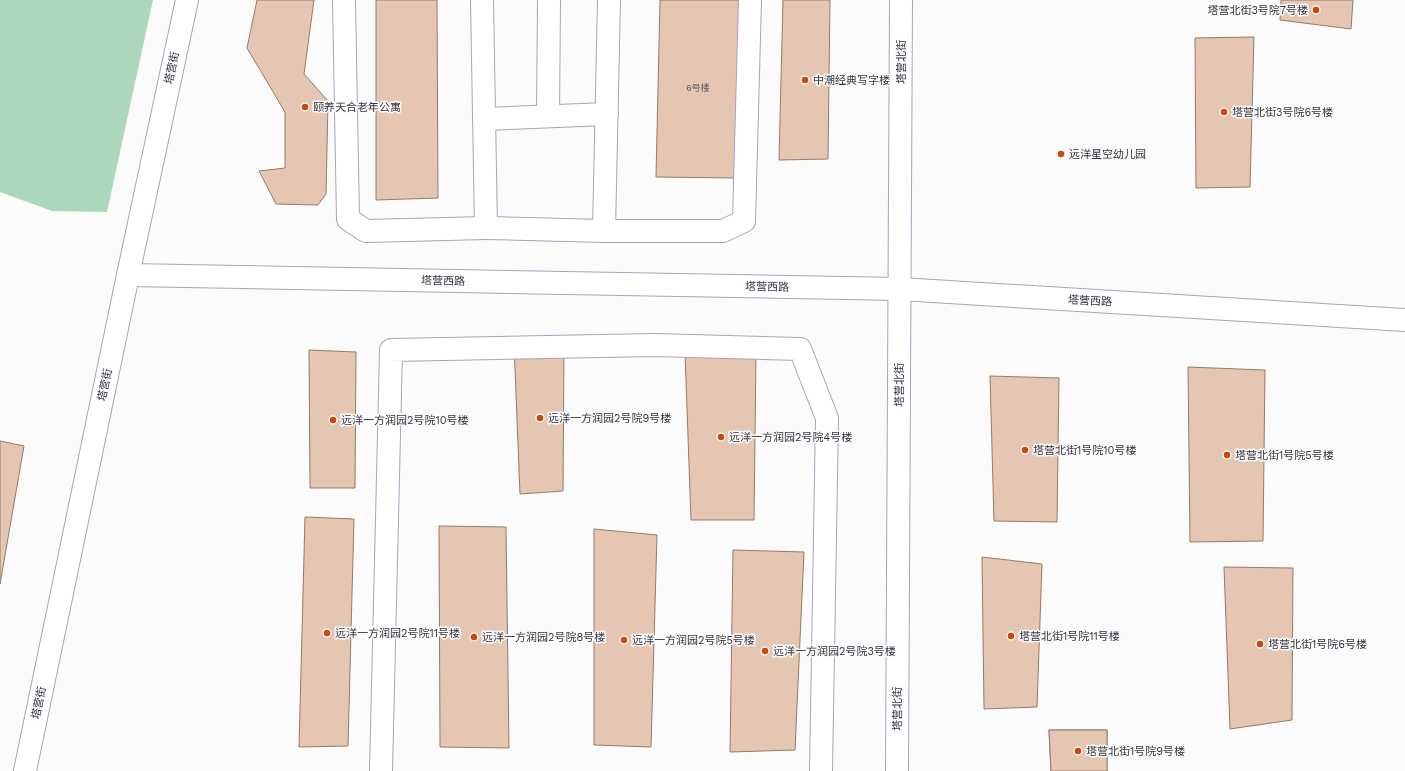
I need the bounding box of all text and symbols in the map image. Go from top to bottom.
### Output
place label: 塔营北街3号院7号楼 [1207,4,1308,17]
marker: 塔营北街3号院7号楼 [1311,5,1321,15]
street label: 塔营北街 [895,40,908,84]
street label: 塔营街 [162,51,182,85]
place label: 中潮经典写字楼 [813,74,890,87]
marker: 中潮经典写字楼 [800,75,810,85]
house number: 6号楼 [686,83,710,93]
place label: 颐养天合老年公寓 [313,101,401,114]
marker: 颐养天合老年公寓 [300,102,310,112]
place label: 塔营北街3号院6号楼 [1232,106,1333,119]
marker: 塔营北街3号院6号楼 [1219,107,1229,117]
place label: 远洋星空幼儿园 [1069,148,1146,161]
marker: 远洋星空幼儿园 [1056,149,1066,159]
street label: 塔营西路 [421,274,465,288]
street label: 塔营西路 [745,280,789,294]
street label: 塔营西路 [1068,293,1112,309]
street label: 塔营北街 [893,363,906,407]
street label: 塔营街 [95,368,115,402]
place label: 远洋一方润园2号院9号楼 [548,412,671,425]
marker: 远洋一方润园2号院9号楼 [535,413,545,423]
place label: 远洋一方润园2号院10号楼 [341,414,469,427]
marker: 远洋一方润园2号院10号楼 [328,415,338,425]
place label: 远洋一方润园2号院4号楼 [729,431,852,444]
marker: 远洋一方润园2号院4号楼 [716,432,726,442]
place label: 塔营北街1号院10号楼 [1033,444,1136,457]
marker: 塔营北街1号院10号楼 [1020,445,1030,455]
place label: 塔营北街1号院5号楼 [1235,449,1334,462]
marker: 塔营北街1号院5号楼 [1222,450,1232,460]
place label: 远洋一方润园2号院11号楼 [335,627,460,640]
marker: 远洋一方润园2号院11号楼 [322,628,332,638]
place label: 塔营北街1号院11号楼 [1019,630,1120,643]
place label: 远洋一方润园2号院8号楼 [482,631,605,644]
marker: 塔营北街1号院11号楼 [1006,631,1016,641]
marker: 远洋一方润园2号院8号楼 [469,632,479,642]
place label: 远洋一方润园2号院5号楼 [632,634,755,647]
marker: 远洋一方润园2号院5号楼 [619,635,629,645]
place label: 塔营北街1号院6号楼 [1268,638,1367,651]
marker: 塔营北街1号院6号楼 [1255,639,1265,649]
place label: 远洋一方润园2号院3号楼 [773,645,896,658]
marker: 远洋一方润园2号院3号楼 [760,646,770,656]
street label: 塔营街 [29,686,49,720]
street label: 塔营北街 [891,687,904,731]
place label: 塔营北街1号院9号楼 [1086,745,1185,758]
marker: 塔营北街1号院9号楼 [1073,746,1083,756]

